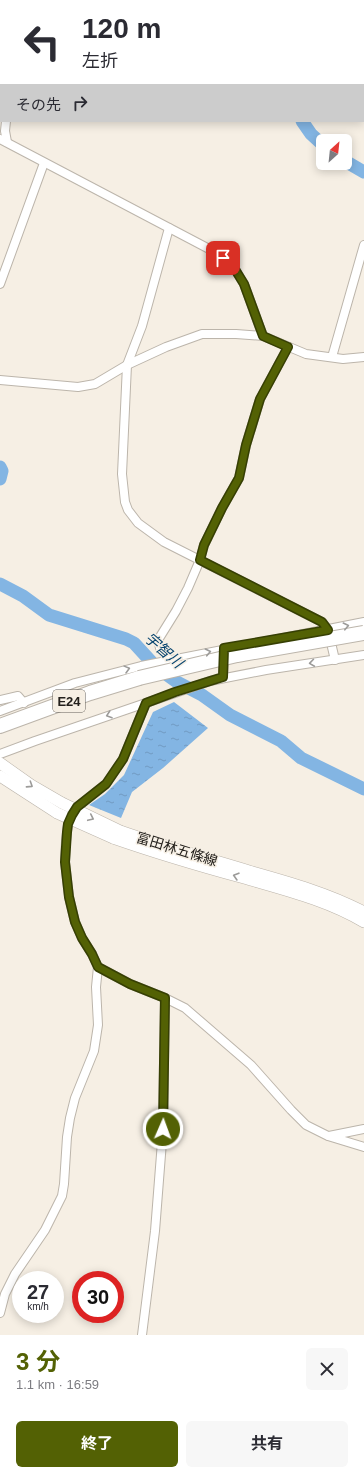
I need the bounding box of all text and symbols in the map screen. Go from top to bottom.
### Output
text: 120 m [82,13,161,44]
icon: left [16,16,68,68]
text: 左折 [82,51,118,71]
icon: right [69,92,91,114]
text: その先 [16,96,61,113]
north arrow [316,134,352,170]
map controls [316,134,352,170]
pin [206,241,240,275]
icon: arrive [212,247,234,269]
one-way arrow [343,622,349,630]
water label: 宇智川 [141,629,188,672]
one-way arrow [204,648,211,656]
one-way arrow [309,658,315,667]
one-way arrow [124,666,131,674]
road number: E24 [53,690,85,712]
one-way arrow [106,711,113,719]
one-way arrow [26,780,33,787]
one-way arrow [86,813,94,821]
street label: 富田林五條線 [134,829,220,869]
one-way arrow [232,872,239,881]
position arrow [142,1108,184,1150]
speed limit sign: 30 [72,1271,124,1323]
text: 27 [27,1281,49,1303]
text: km/h [27,1301,49,1312]
text: 3 分 [16,1348,60,1375]
button: close [306,1348,348,1390]
text: 1.1 km · 16:59 [16,1377,99,1392]
button: 終了 [16,1421,178,1467]
button: 共有 [186,1421,348,1467]

